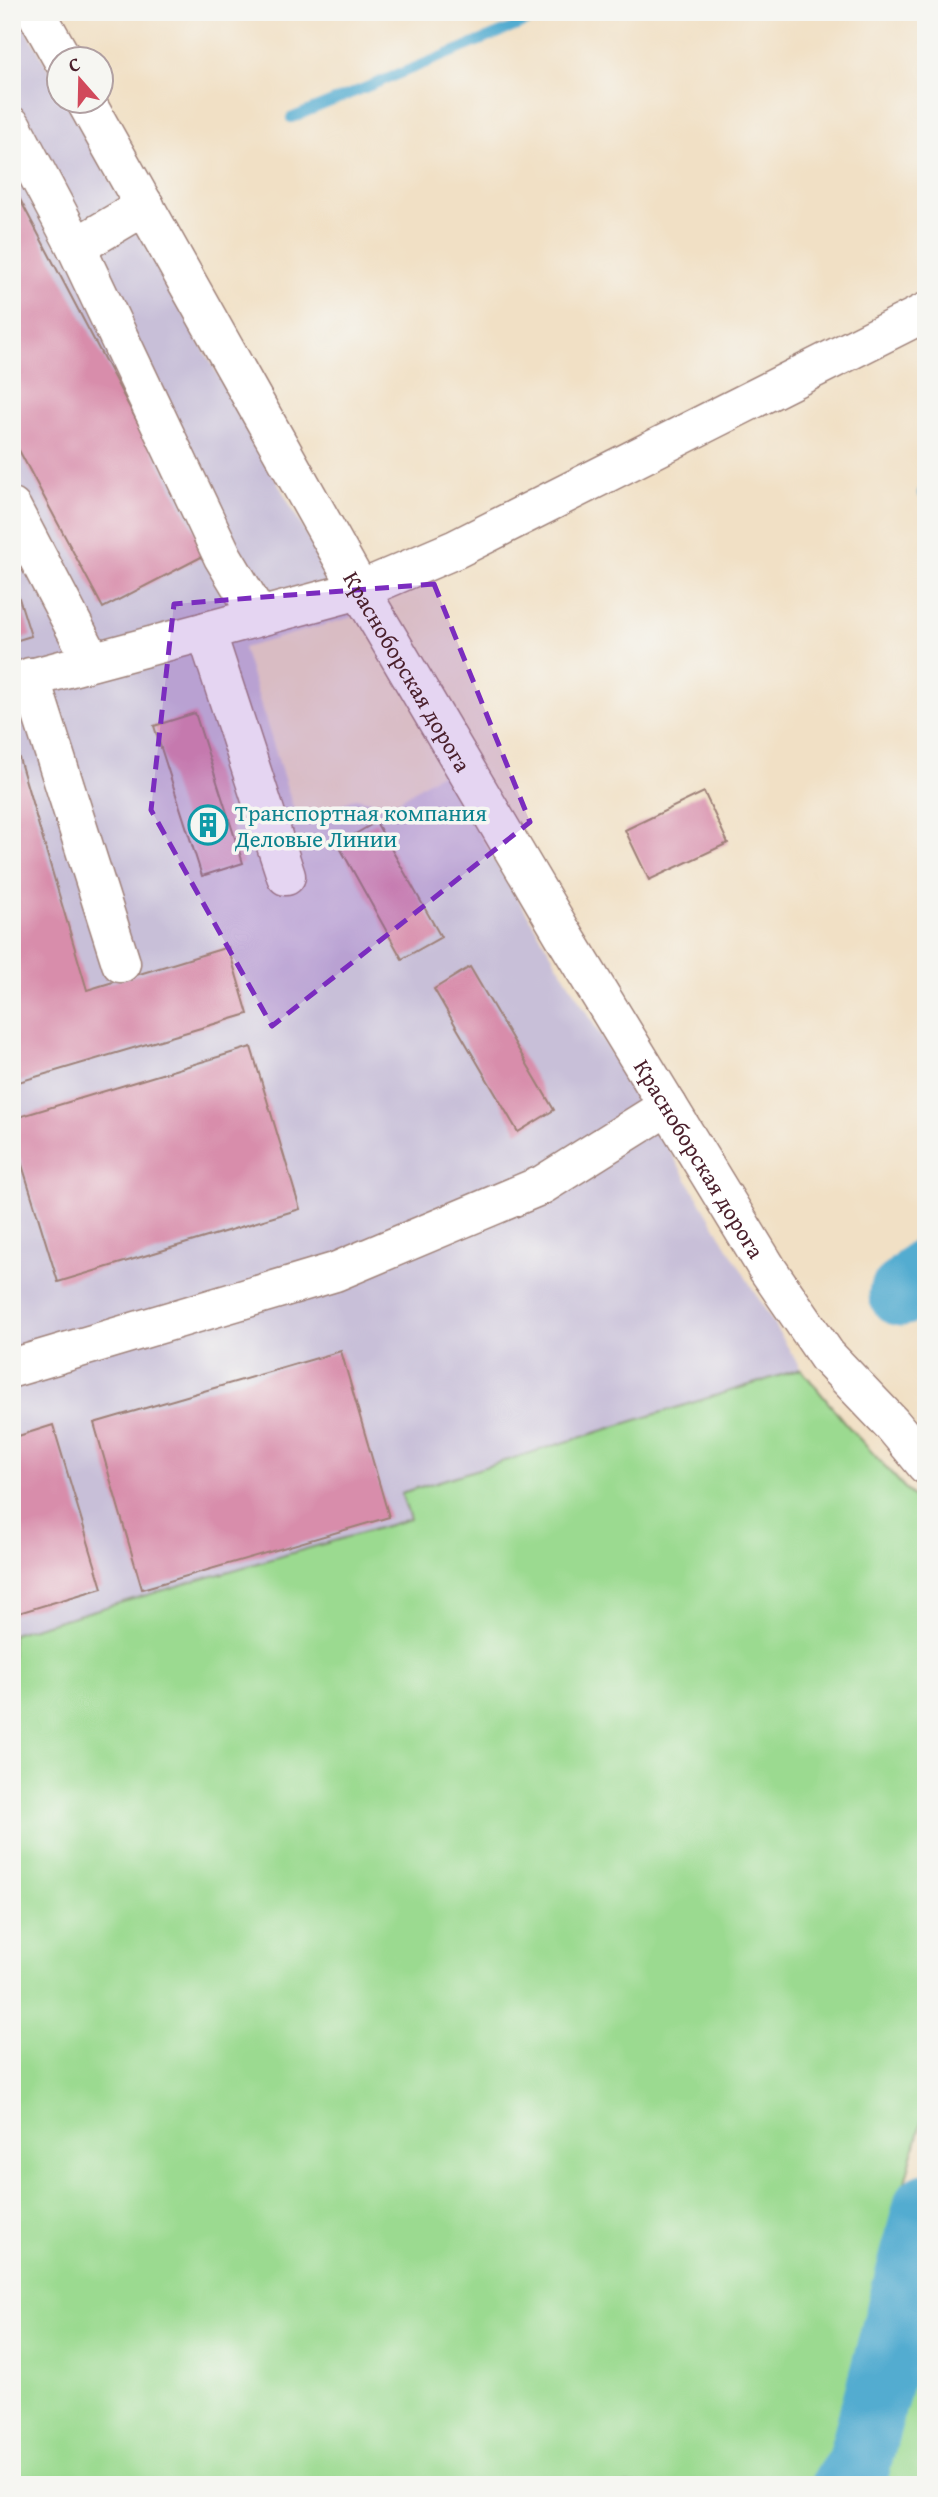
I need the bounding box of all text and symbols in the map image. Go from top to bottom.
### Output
north arrow [46,46,116,116]
text: С [64,49,84,79]
street label: Красноборская дорога [336,565,480,778]
place label: Транспортная компания Деловые Линии [234,796,487,855]
building icon: Транспортная компания Деловые Линии [187,804,229,846]
street label: Красноборская дорога [627,1053,773,1264]

